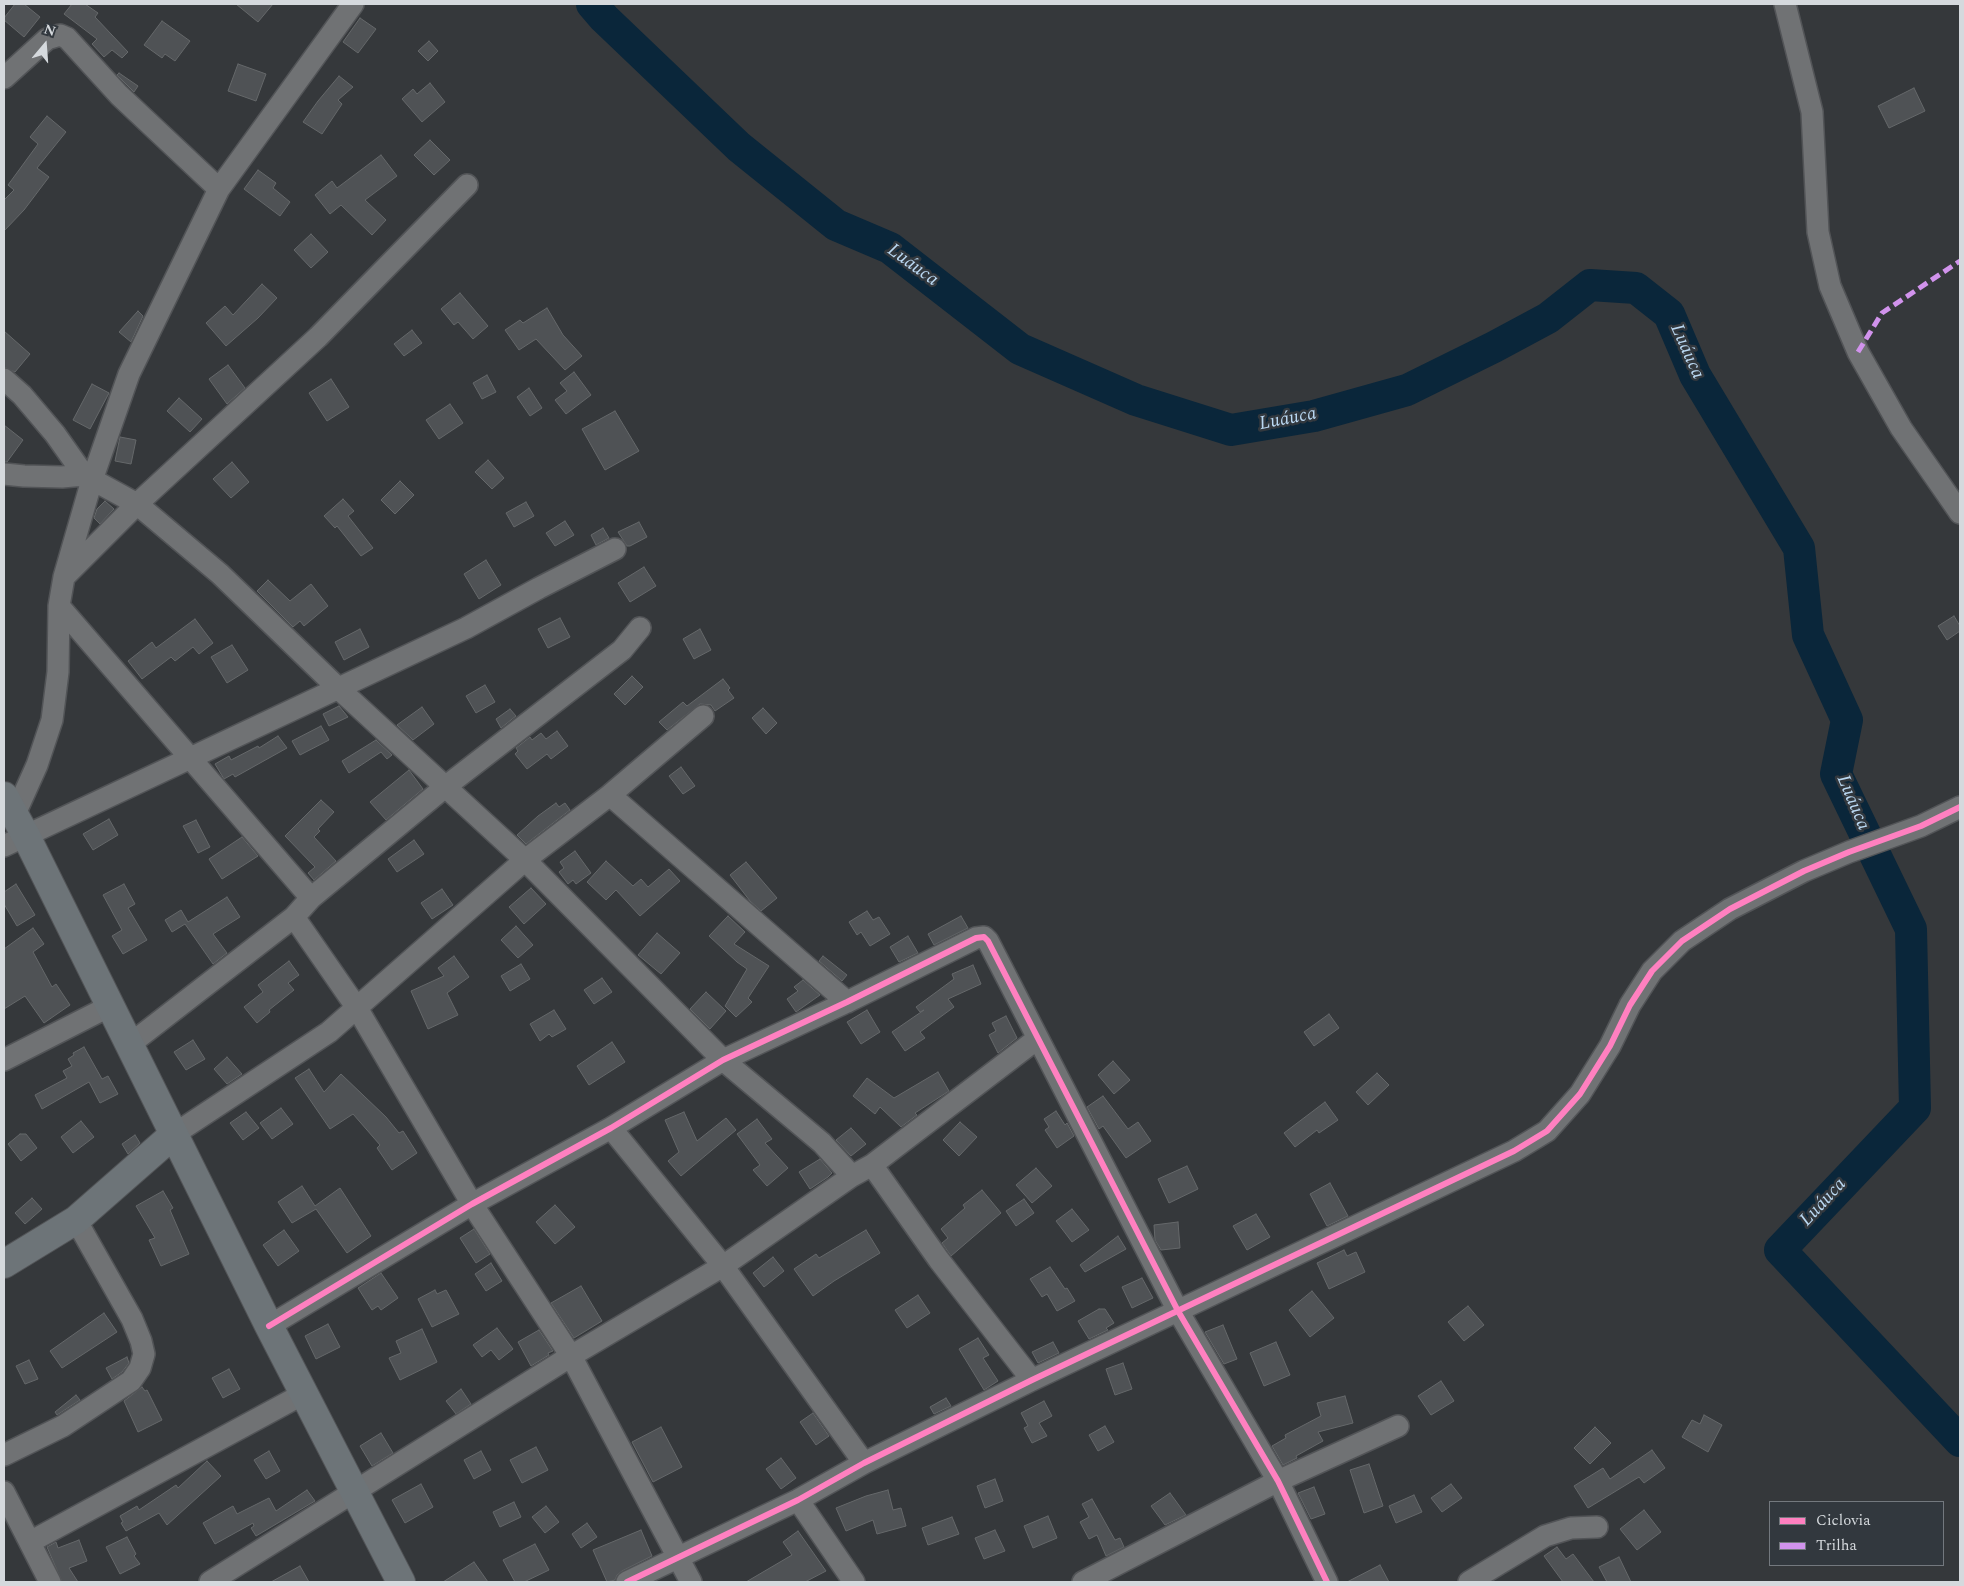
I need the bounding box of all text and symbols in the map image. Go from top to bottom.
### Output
text: N [41,19,58,42]
north arrow [20,20,70,70]
water label: Luáuca [882,240,942,292]
water label: Luáuca [1664,321,1708,383]
water label: Luáuca [1257,403,1319,437]
water label: Luáuca [1830,772,1874,834]
water label: Luáuca [1796,1174,1852,1232]
legend [1769,1501,1944,1566]
text: Ciclovia [1816,1509,1871,1532]
text: Trilha [1816,1534,1857,1557]

